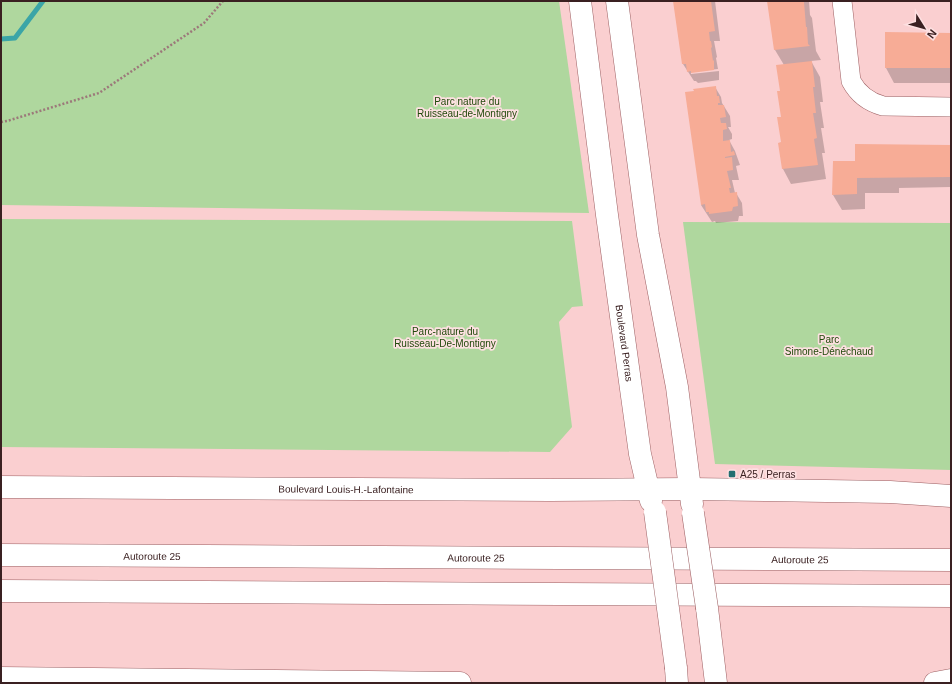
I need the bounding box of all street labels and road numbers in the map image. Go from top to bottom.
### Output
street label: Boulevard Perras [614,304,635,382]
street label: Boulevard Louis-H.-Lafontaine [278,483,414,495]
street label: Autoroute 25 [123,550,181,561]
street label: Autoroute 25 [447,552,505,563]
street label: Autoroute 25 [771,554,829,565]

